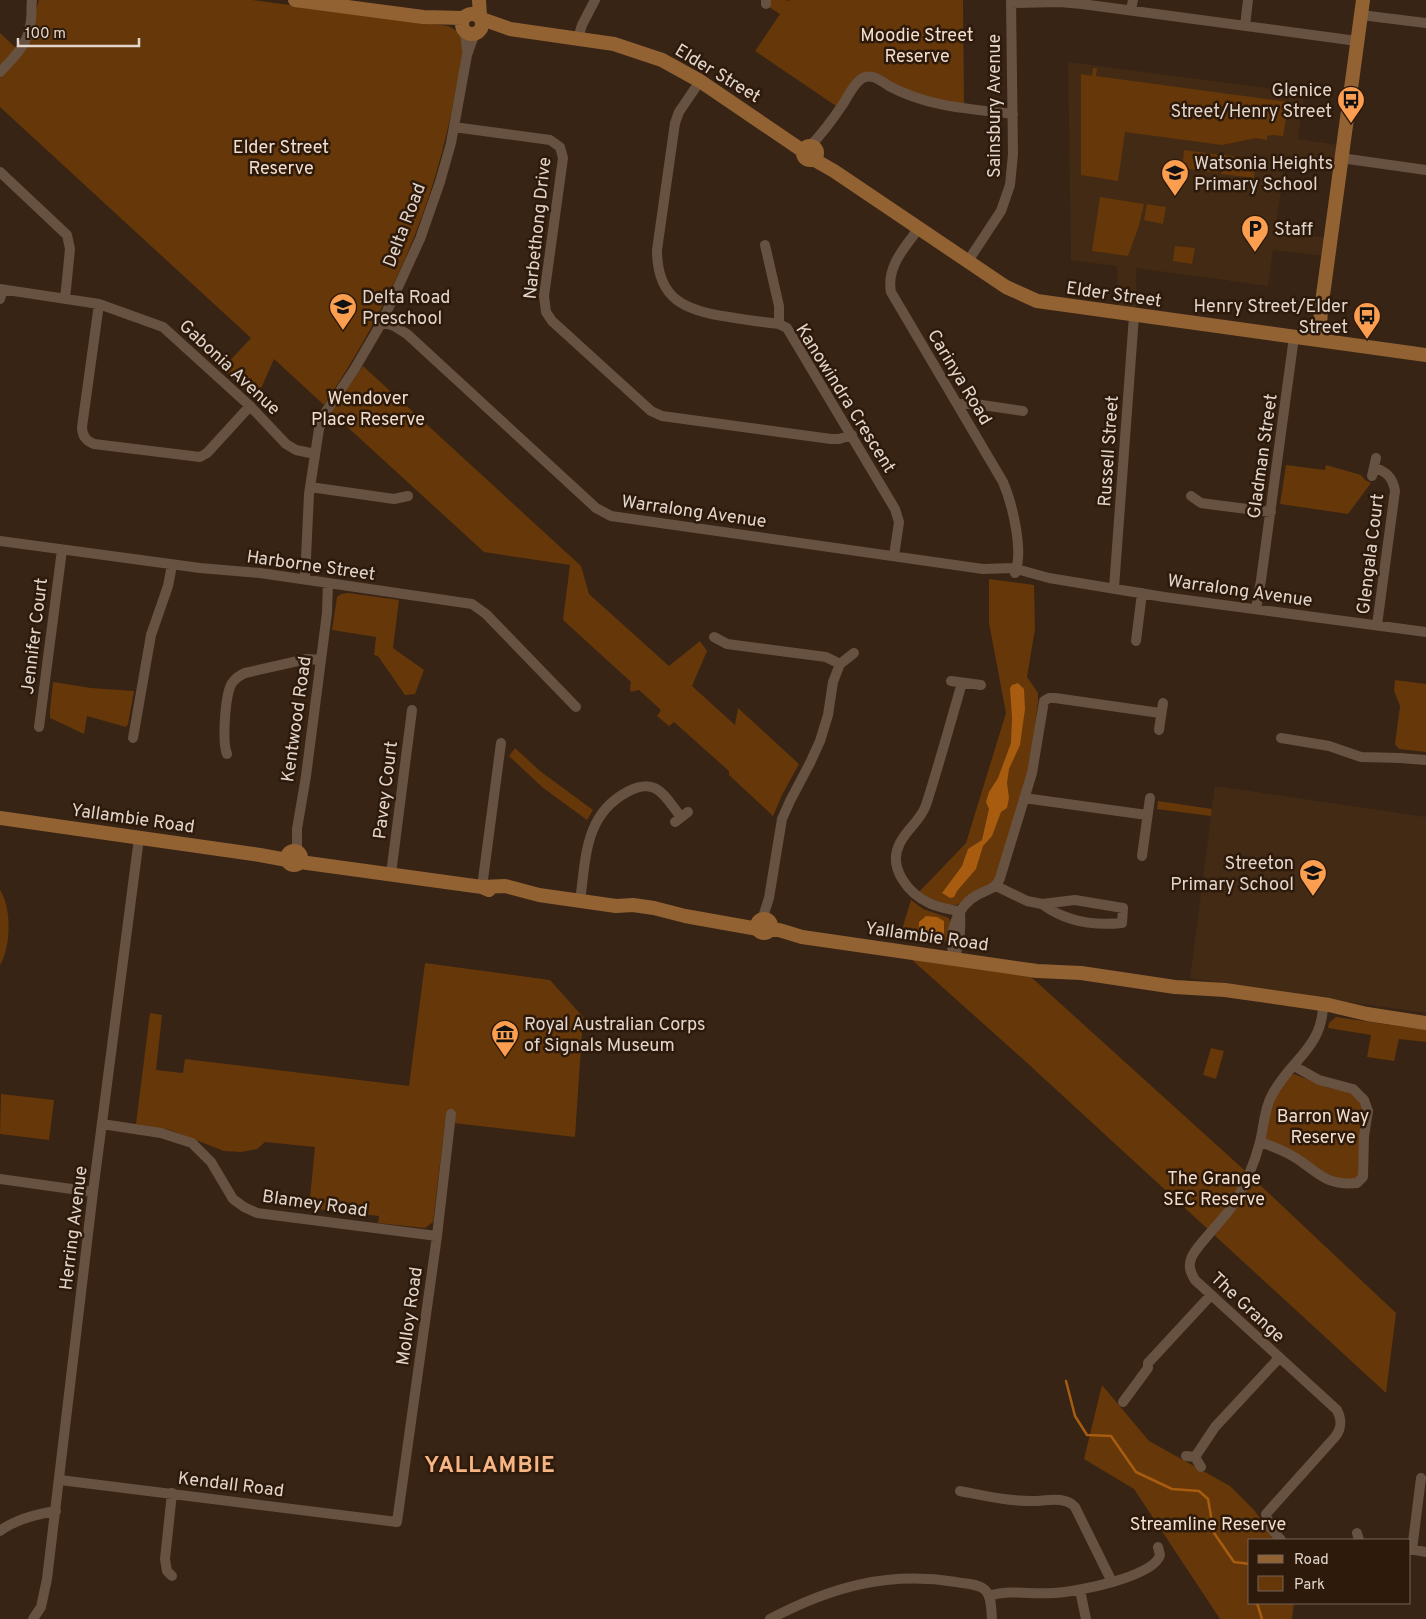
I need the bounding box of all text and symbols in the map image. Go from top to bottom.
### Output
scale bar [18,15,139,47]
text: 100 m [25,25,66,44]
park label: Moodie Street Reserve [860,25,974,69]
street label: Sainsbury Avenue [984,34,1007,178]
street label: Elder Street [670,40,764,109]
place label: Glenice Street/Henry Street [1170,80,1332,124]
bus stop icon: Glenice Street/Henry Street [1336,85,1366,124]
park label: Elder Street Reserve [233,137,329,181]
place label: Watsonia Heights Primary School [1194,153,1333,197]
street label: Narbethong Drive [520,156,557,300]
school or university icon: Watsonia Heights Primary School [1160,158,1190,197]
street label: Delta Road [379,180,432,271]
parking icon: Staff [1240,214,1270,253]
place label: Staff [1274,219,1313,242]
street label: Elder Street [1065,277,1163,314]
place label: Delta Road Preschool [362,287,451,331]
school or university icon: Delta Road Preschool [328,292,358,331]
place label: Henry Street/Elder Street [1193,296,1348,340]
bus stop icon: Henry Street/Elder Street [1352,301,1382,340]
street label: Gabonia Avenue [174,315,284,421]
street label: Kanowindra Crescent [790,320,900,478]
street label: Carinya Road [921,326,996,430]
park label: Wendover Place Reserve [311,388,425,432]
street label: Gladman Street [1243,392,1284,520]
street label: Russell Street [1094,395,1125,507]
street label: Warralong Avenue [620,491,768,534]
street label: Glengala Court [1353,492,1390,616]
street label: Harborne Street [245,546,377,587]
street label: Warralong Avenue [1166,570,1314,613]
street label: Jennifer Court [17,576,54,696]
street label: Kentwood Road [277,655,318,784]
street label: Pavey Court [369,740,404,841]
street label: Yallambie Road [70,799,196,840]
place label: Streeton Primary School [1170,853,1294,897]
school or university icon: Streeton Primary School [1298,858,1328,897]
street label: Yallambie Road [864,917,990,958]
place label: Royal Australian Corps of Signals Museum [524,1014,705,1058]
museum icon: Royal Australian Corps of Signals Museum [490,1019,520,1058]
park label: Barron Way Reserve [1277,1106,1369,1150]
street label: Herring Avenue [55,1165,94,1292]
park label: The Grange SEC Reserve [1163,1168,1265,1212]
street label: Blamey Road [260,1186,369,1223]
street label: Molloy Road [392,1265,429,1367]
street label: The Grange [1205,1268,1289,1348]
district label: YALLAMBIE [424,1453,556,1480]
street label: Kendall Road [177,1468,285,1503]
park label: Streamline Reserve [1130,1514,1286,1537]
legend [1248,1539,1411,1604]
text: Road [1294,1551,1329,1570]
text: Park [1294,1576,1325,1595]

